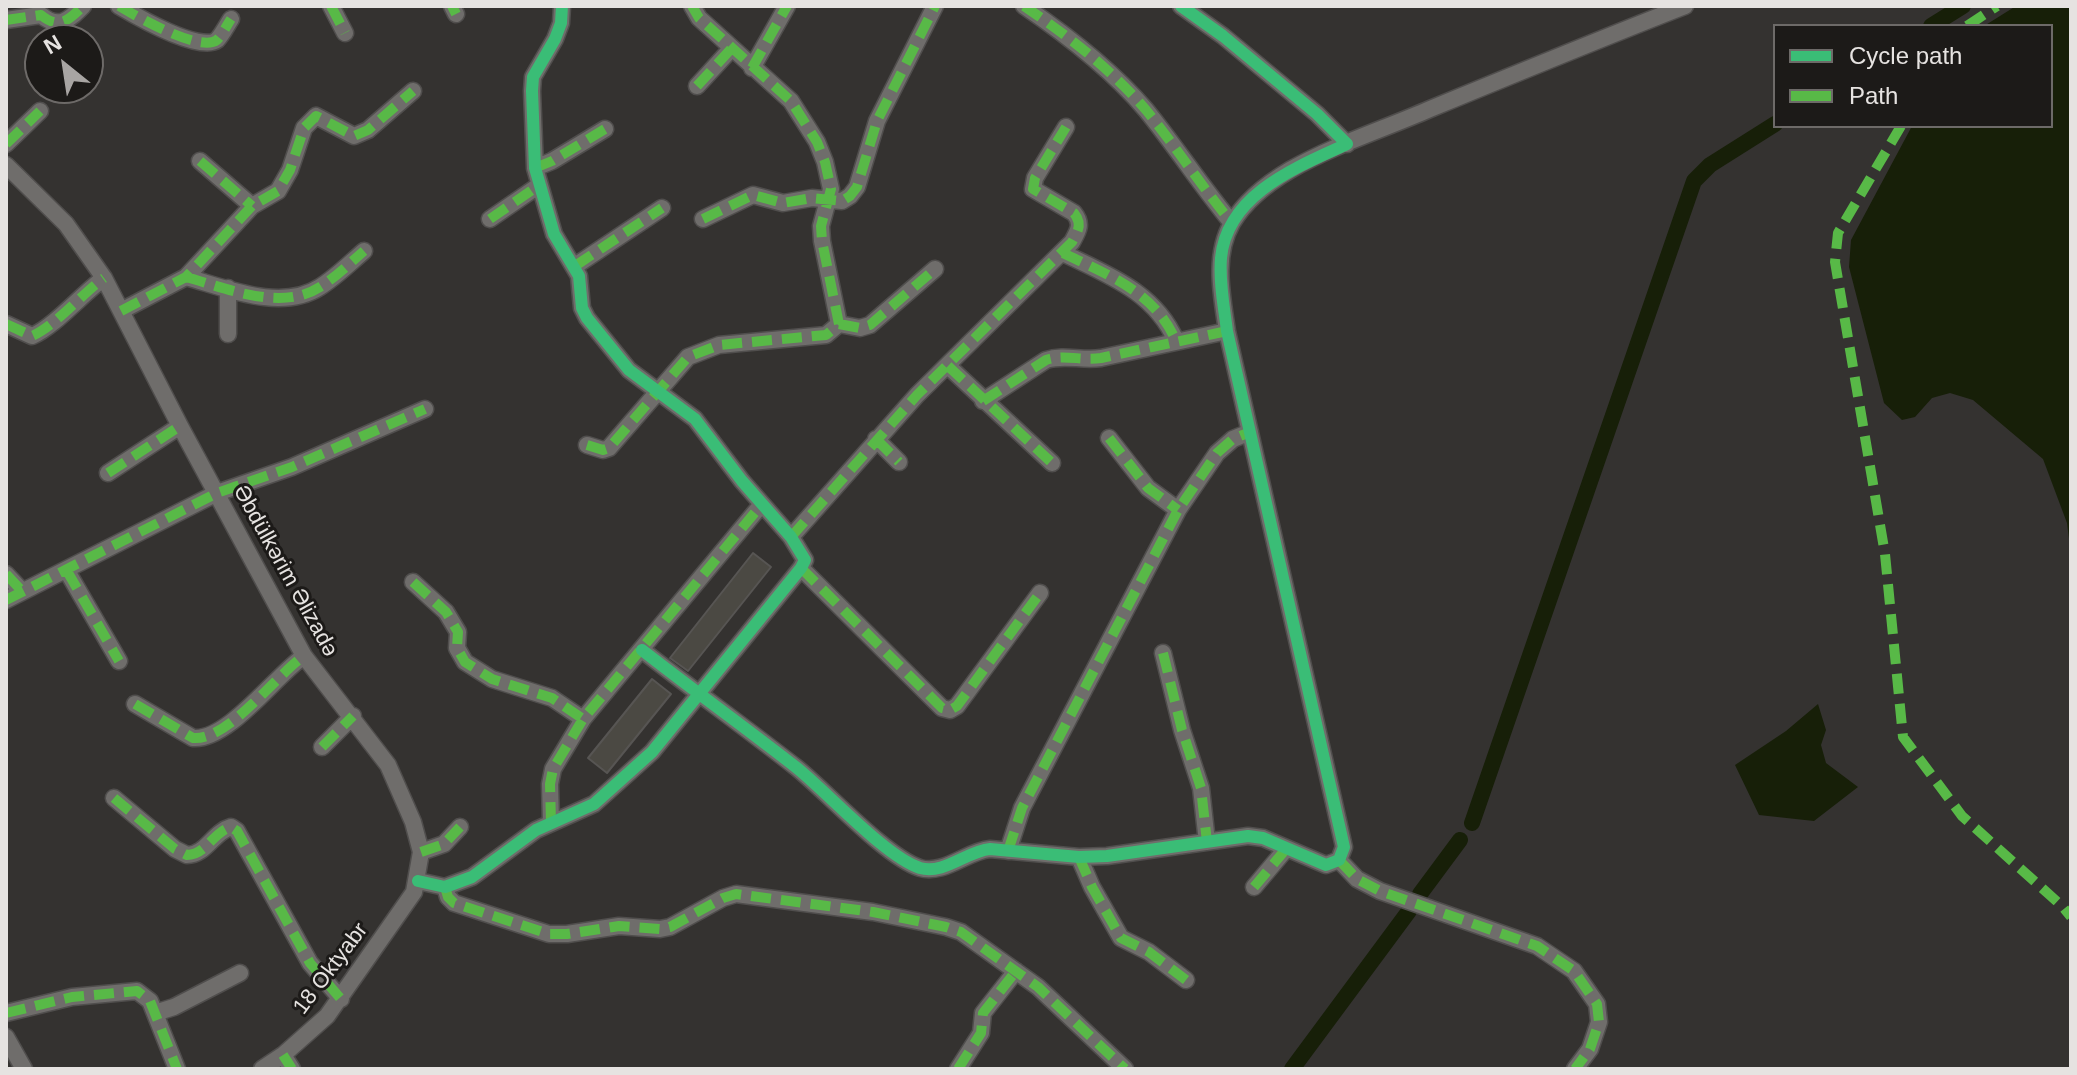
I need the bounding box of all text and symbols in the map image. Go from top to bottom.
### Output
north arrow [24,24,104,104]
legend [1773,24,2053,128]
text: N [40,30,66,59]
text: Cycle path [1849,42,1962,69]
text: Path [1849,82,1898,109]
street label: Əbdülkərim Əlizadə [227,481,343,661]
street label: 18 Oktyabr [288,918,374,1020]

